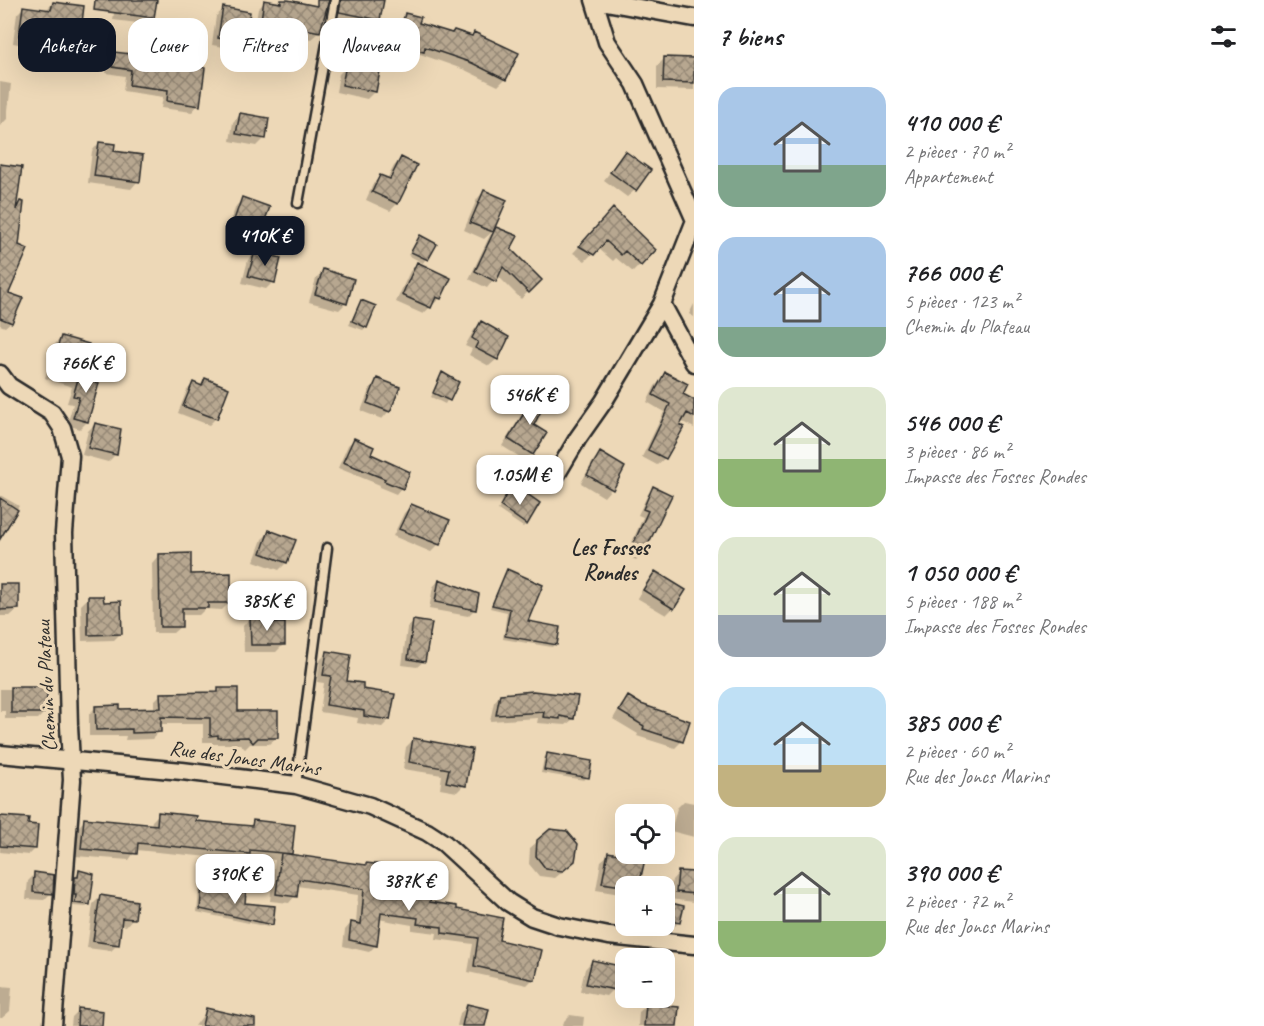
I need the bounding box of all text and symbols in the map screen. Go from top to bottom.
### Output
chip: Acheter [18,18,116,72]
chip: Louer [128,18,208,72]
chip: Filtres [220,18,308,72]
chip: Nouveau [320,18,420,72]
text: 7 biens [718,20,782,53]
icon: filters [1207,20,1240,53]
text: 410 000 € [904,106,998,139]
icon: home [766,111,838,183]
text: 2 pièces · 70 m² [904,139,1010,164]
text: Appartement [904,164,993,189]
pin: 410K € [216,216,314,267]
text: 410K € [240,223,291,248]
text: 766 000 € [904,256,999,289]
icon: home [766,261,838,333]
text: 5 pièces · 123 m² [904,289,1019,314]
text: Chemin du Plateau [904,314,1029,339]
pin: 766K € [37,343,135,394]
text: 766K € [60,350,112,375]
pin: 546K € [481,375,579,426]
text: 546K € [504,382,556,407]
text: 546 000 € [904,406,999,439]
icon: home [766,411,838,483]
text: 3 pièces · 86 m² [904,439,1010,464]
pin: 1.05M € [465,455,575,506]
text: 1.05M € [490,462,550,487]
text: Impasse des Fosses Rondes [904,464,1086,489]
district label: Les Fosses Rondes [571,534,651,587]
text: 1 050 000 € [904,556,1016,589]
icon: home [766,561,838,633]
pin: 385K € [218,581,316,632]
text: 385K € [242,588,292,613]
text: 5 pièces · 188 m² [904,589,1019,614]
text: Impasse des Fosses Rondes [904,614,1086,639]
street label: Chemin du Plateau [30,618,62,752]
text: 385 000 € [904,706,998,739]
icon: home [766,711,838,783]
street label: Rue des Joncs Marins [168,735,324,782]
text: 2 pièces · 60 m² [904,739,1010,764]
text: Rue des Joncs Marins [904,764,1049,789]
map controls [615,804,675,1008]
button: locate [615,804,675,864]
pin: 390K € [186,854,284,905]
text: 390 000 € [904,856,998,889]
text: 390K € [210,861,260,886]
pin: 387K € [360,861,458,912]
icon: home [766,861,838,933]
text: 387K € [384,868,434,893]
button: + [615,876,675,936]
text: 2 pièces · 72 m² [904,889,1010,914]
text: Rue des Joncs Marins [904,914,1049,939]
button: − [615,948,675,1008]

